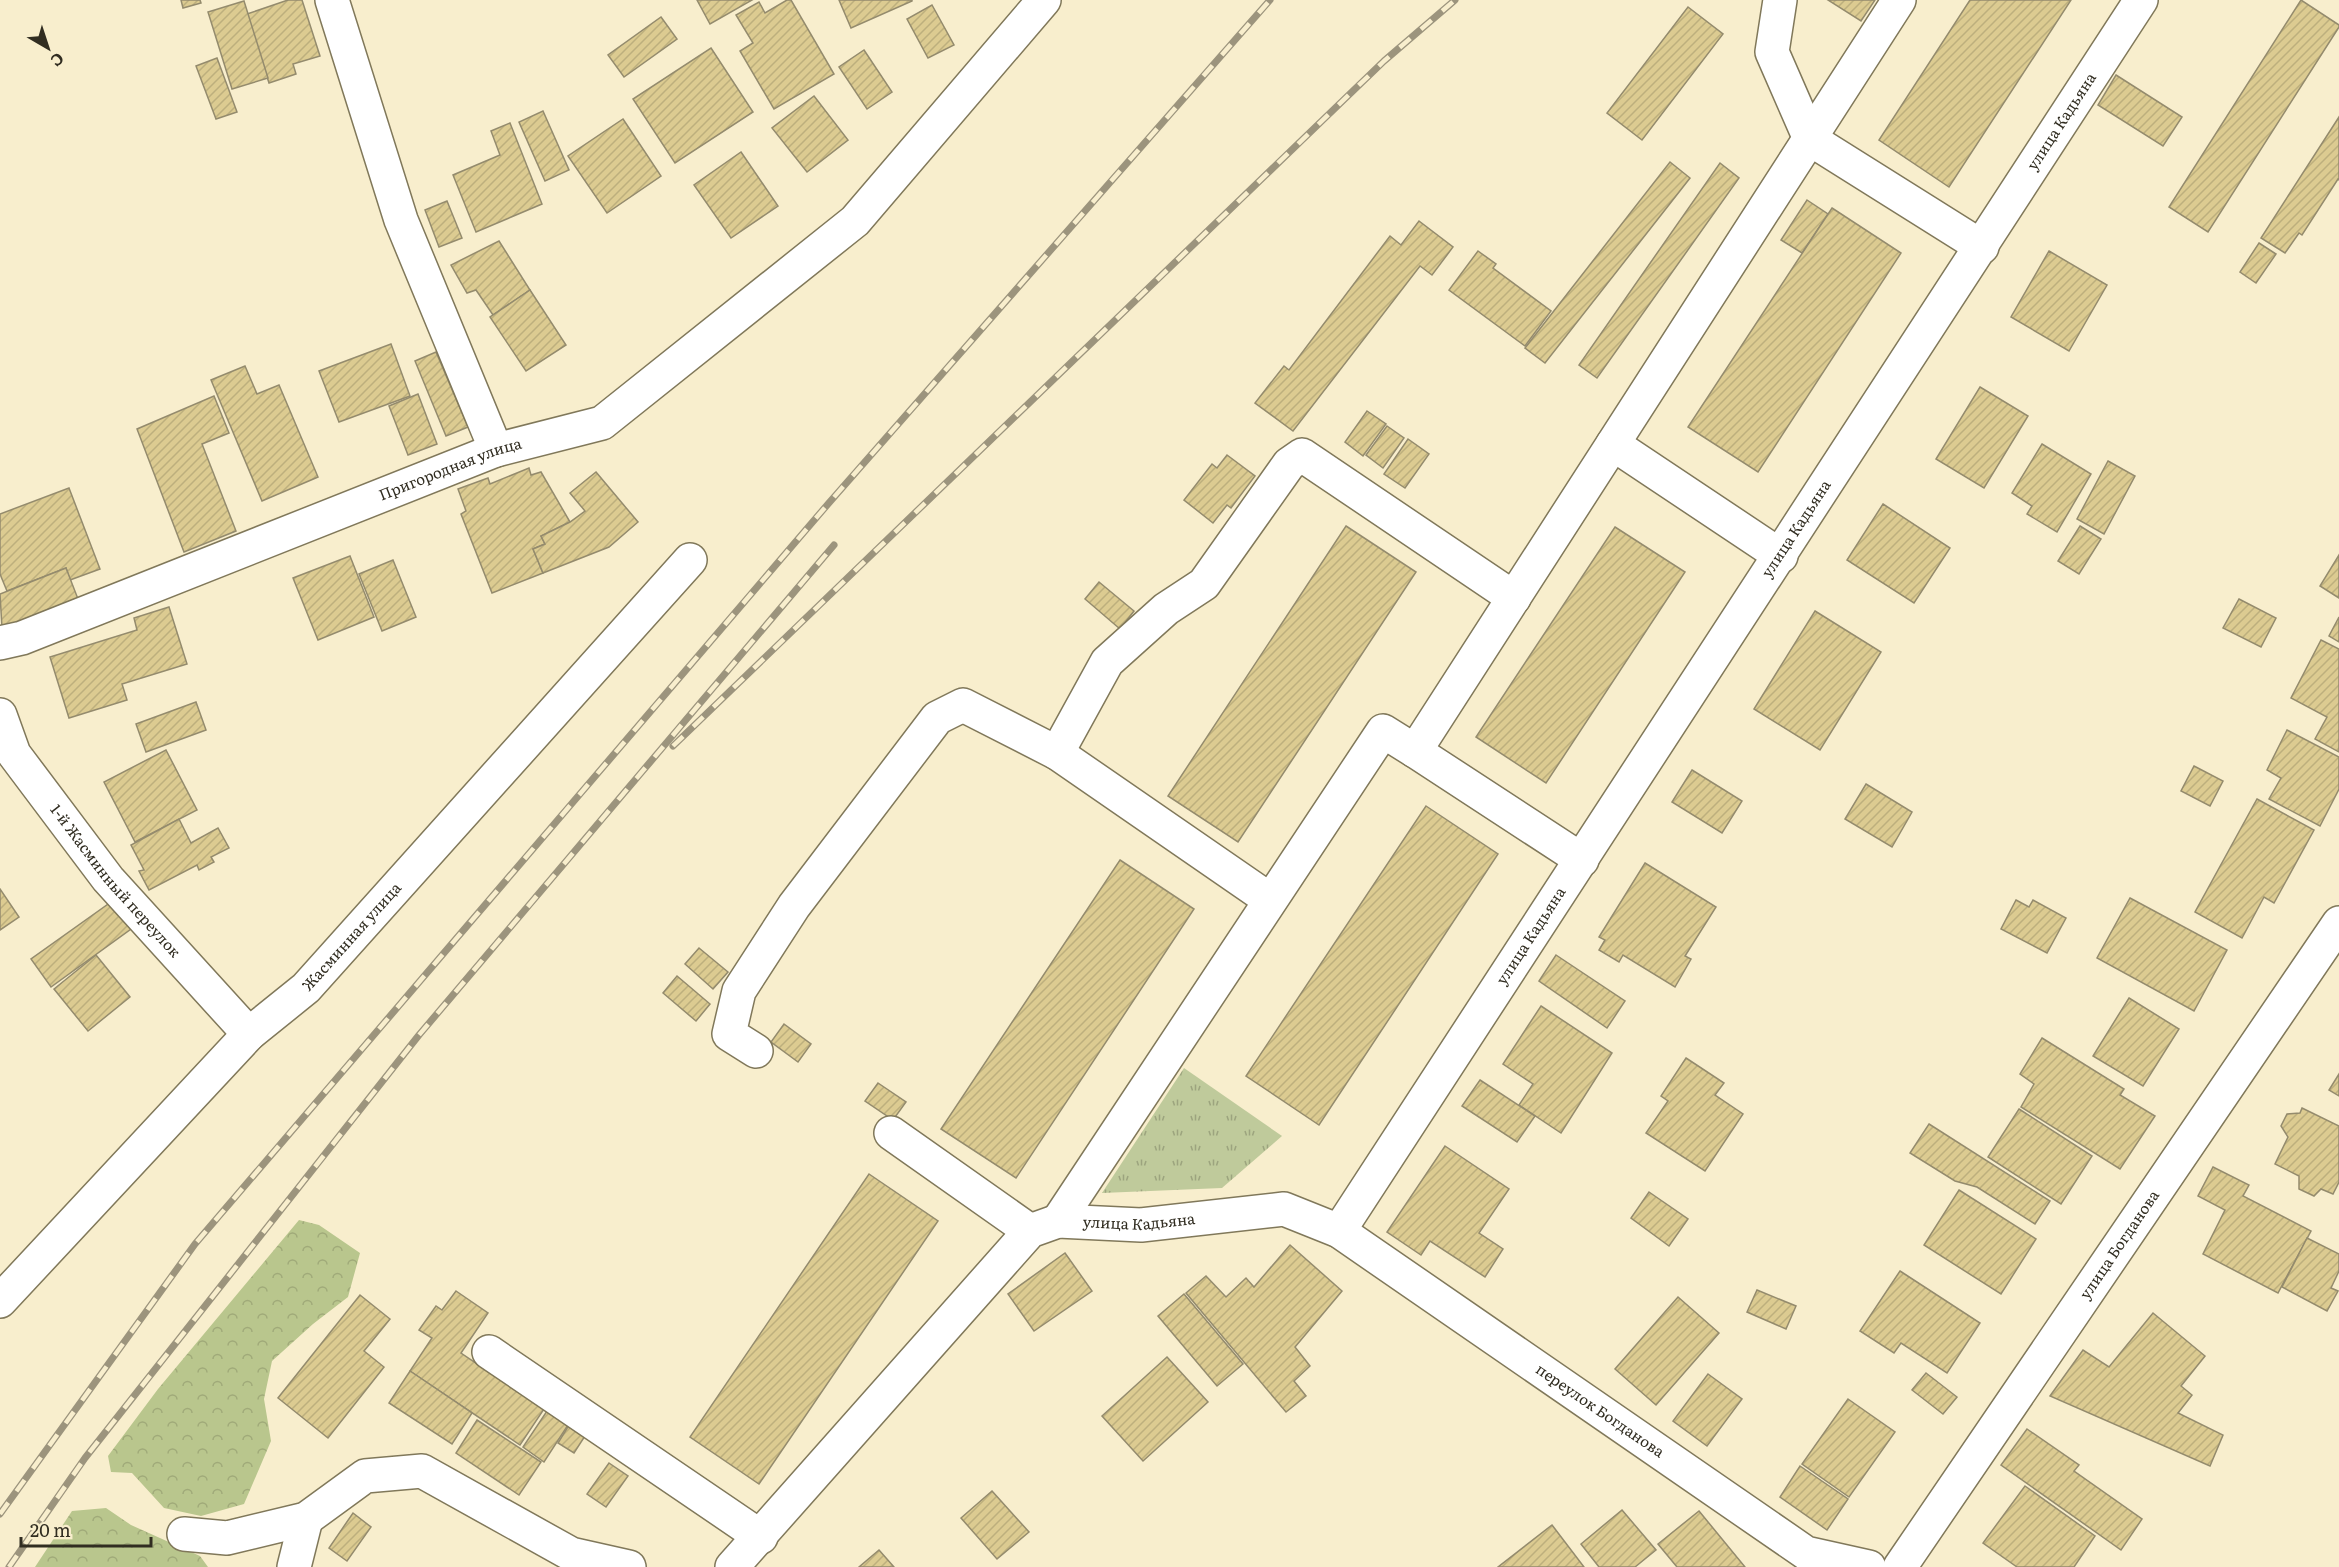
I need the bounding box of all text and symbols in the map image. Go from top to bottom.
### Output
north arrow [18,18,78,78]
text: С [46,48,70,73]
street label: улица Кадьяна [2020,67,2101,174]
street label: Пригородная улица [375,431,525,505]
street label: улица Кадьяна [1755,474,1836,582]
street label: 1-й Жасминный переулок [46,799,187,962]
street label: Жасминная улица [296,876,406,995]
street label: улица Кадьяна [1489,881,1571,989]
street label: улица Богданова [2073,1184,2164,1303]
street label: улица Кадьяна [1082,1206,1197,1235]
street label: переулок Богданова [1532,1357,1671,1463]
scale bar [21,1510,152,1548]
text: 20 m [30,1516,71,1543]

